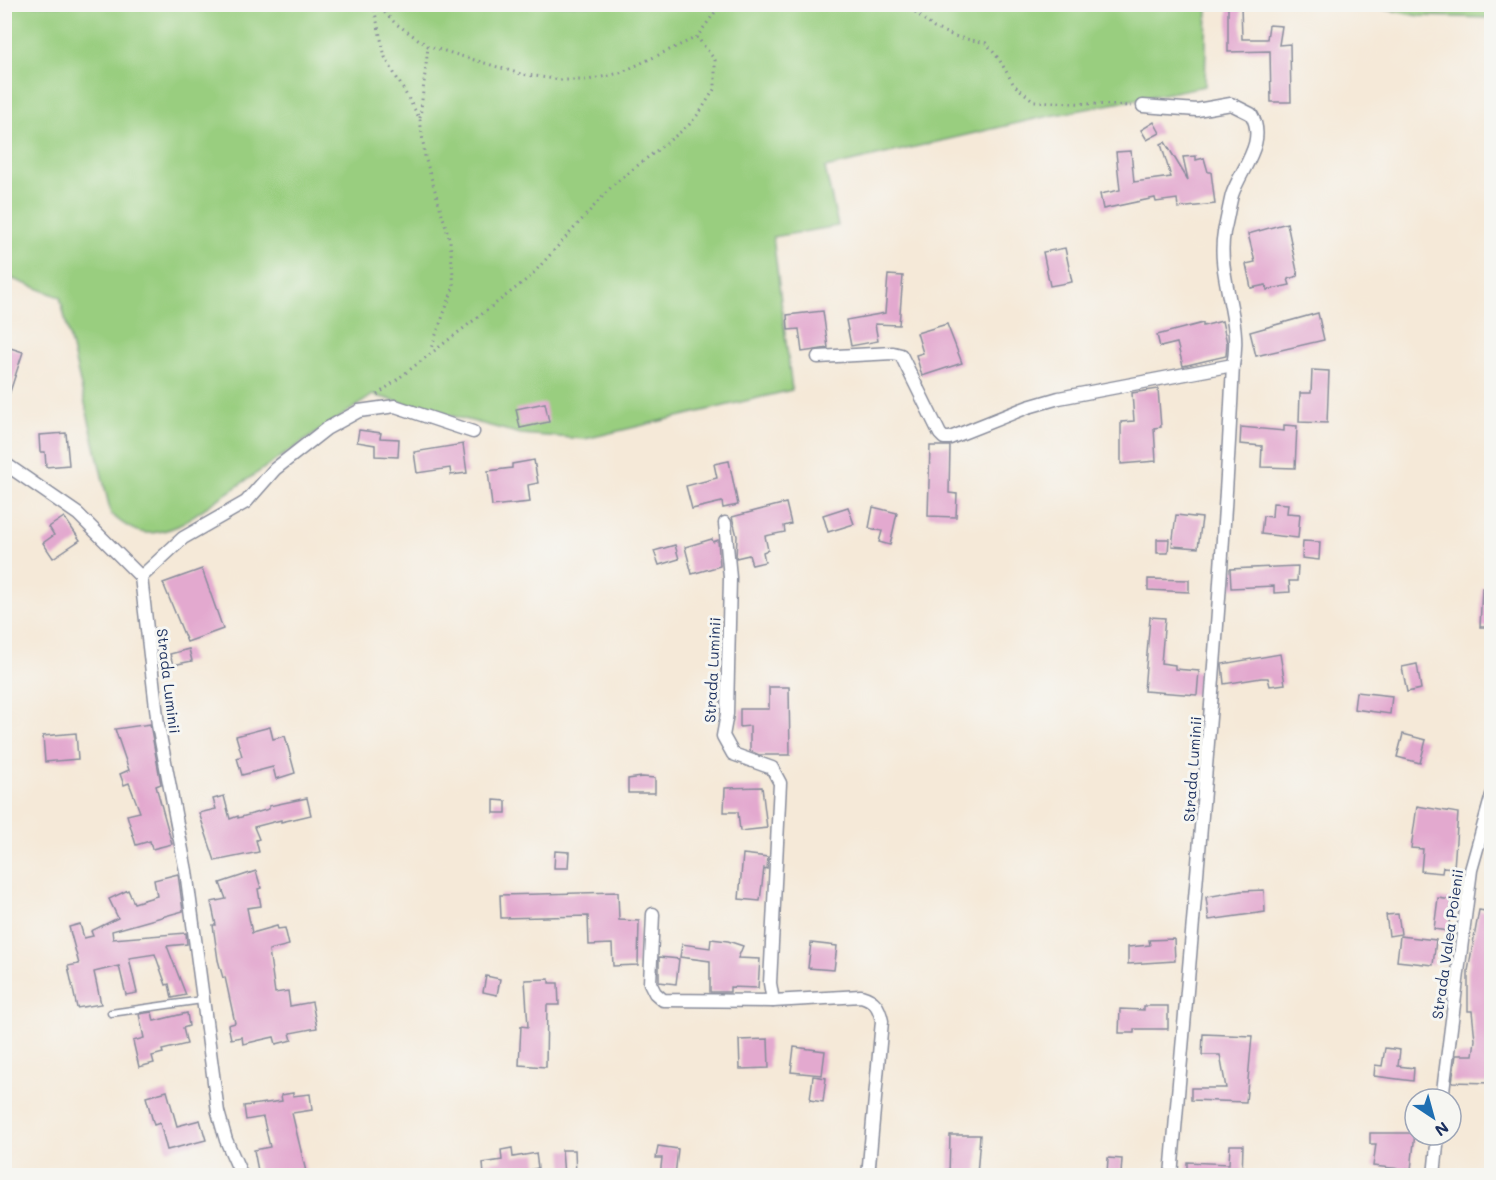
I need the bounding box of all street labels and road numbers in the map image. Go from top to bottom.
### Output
street label: Strada Luminii [699,617,725,723]
street label: Strada Luminii [153,627,185,735]
street label: Strada Luminii [1178,716,1206,822]
street label: Strada Valea Poienii [1427,868,1467,1020]

